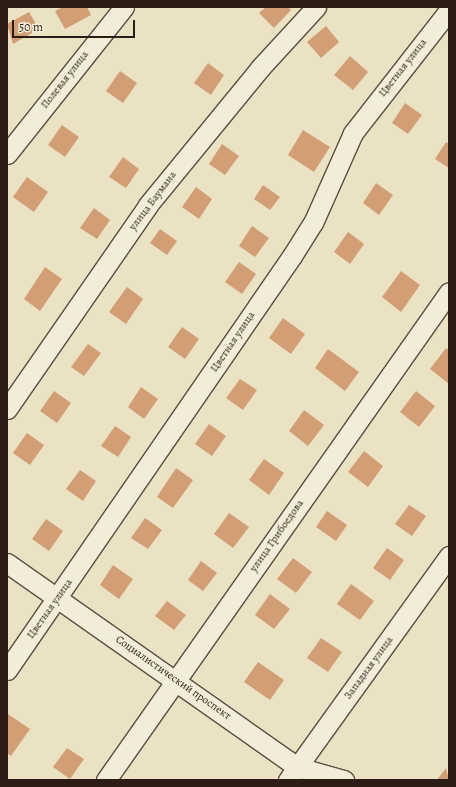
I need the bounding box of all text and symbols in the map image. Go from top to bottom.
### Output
scale bar [14,12,137,38]
text: 50 m [19,19,43,35]
street label: Цветная улица [376,36,430,100]
street label: Полевая улица [38,49,92,111]
street label: улица Баумана [126,169,180,233]
street label: Цветная улица [208,309,258,375]
street label: улица Грибоедова [247,497,307,575]
street label: Цветная улица [25,577,75,641]
street label: Социалистический проспект [113,633,233,723]
street label: Западная улица [342,634,396,702]

